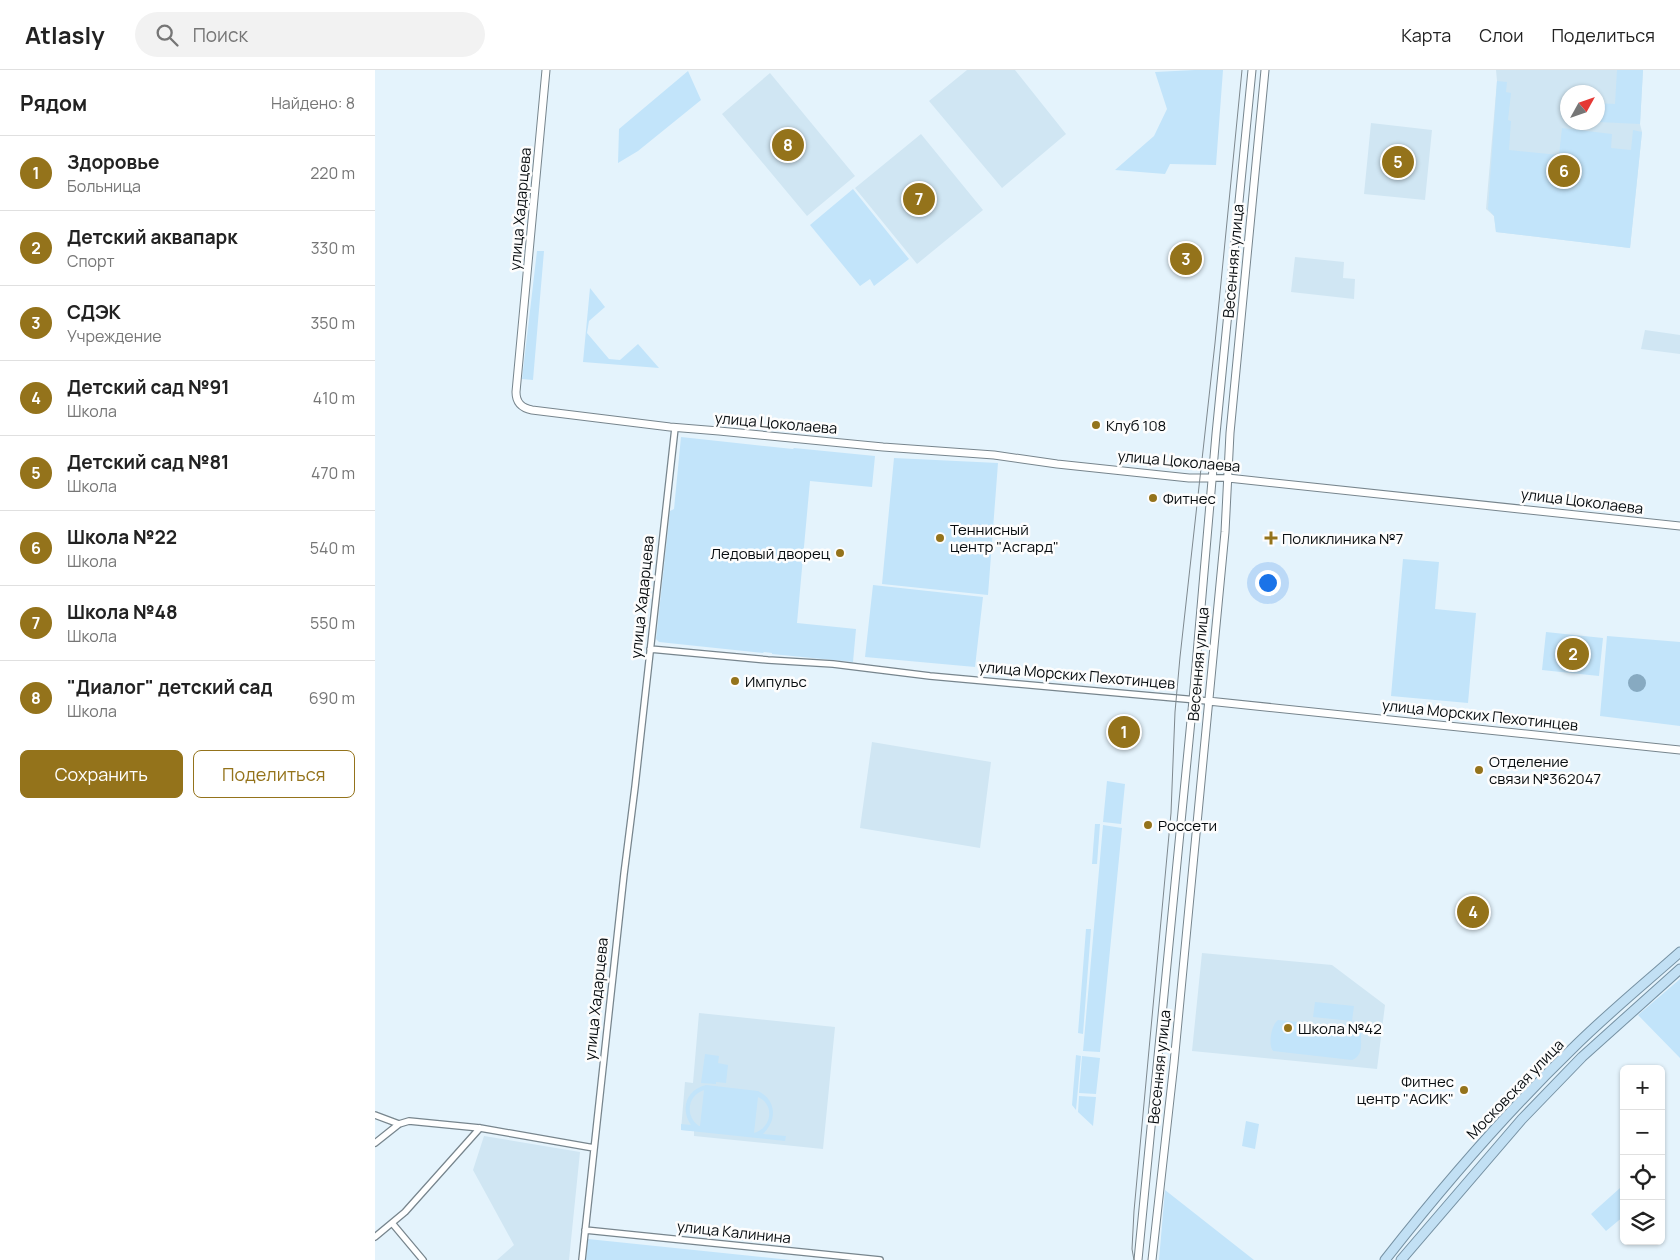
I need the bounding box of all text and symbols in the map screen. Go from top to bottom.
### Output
search box [135,12,485,57]
text: Atlasly [25,18,105,51]
icon: search [153,21,181,49]
text: Поиск [193,22,248,48]
text: Карта [1401,23,1451,47]
text: Слои [1479,23,1523,47]
text: Поделиться [1551,23,1655,47]
north arrow [1560,85,1605,130]
text: Рядом [20,89,87,117]
text: Найдено: 8 [271,92,355,114]
pin: 8 [772,126,804,164]
pin: 5 [1382,143,1414,181]
street label: улица Хадарцева [504,147,536,271]
text: Здоровье [67,149,159,175]
pin: 6 [1548,152,1580,190]
text: 1 [32,162,40,184]
text: 220 m [310,162,355,184]
text: Больница [67,175,141,197]
pin: 7 [903,180,935,218]
street label: Весенняя улица [1218,203,1248,319]
text: Детский аквапарк [67,224,238,250]
text: 2 [31,237,41,259]
text: 330 m [311,237,355,259]
pin: 3 [1170,240,1202,278]
text: Спорт [67,250,115,272]
text: СДЭК [67,299,121,325]
text: 3 [31,312,41,334]
text: 350 m [310,312,355,334]
text: Учреждение [67,325,162,347]
text: Детский сад №91 [67,374,230,400]
text: 4 [31,387,41,409]
text: 410 m [313,387,355,409]
text: Школа [67,400,117,422]
street label: улица Цоколаева [714,407,838,439]
place label: Клуб 108 [1106,415,1166,436]
marker: Клуб 108 [1090,419,1102,431]
street label: улица Цоколаева [1117,445,1241,477]
text: Детский сад №81 [67,449,229,475]
text: 5 [31,462,41,484]
text: 470 m [311,462,355,484]
text: Школа [67,475,117,497]
street label: улица Цоколаева [1520,483,1644,519]
place label: Фитнес [1163,488,1216,509]
marker: Фитнес [1147,492,1159,504]
place label: Теннисный центр "Асгард" [950,519,1059,557]
text: Школа №22 [67,524,177,550]
place label: Поликлиника №7 [1282,528,1403,549]
marker: Поликлиника №7 [1264,531,1278,545]
marker: Теннисный центр "Асгард" [934,532,946,544]
street label: улица Хадарцева [625,535,659,659]
text: 6 [31,537,41,559]
text: 540 m [310,537,355,559]
place label: Ледовый дворец [710,543,831,564]
marker: Ледовый дворец [834,547,846,559]
text: Школа [67,550,117,572]
your location [1255,570,1281,596]
text: Школа №48 [67,599,178,625]
street label: Весенняя улица [1183,606,1213,722]
text: 7 [32,612,40,634]
text: 550 m [310,612,355,634]
text: Школа [67,625,117,647]
pin: 2 [1557,635,1589,673]
street label: улица Морских Пехотинцев [978,656,1176,694]
place label: Импульс [745,671,807,692]
text: "Диалог" детский сад [67,674,273,700]
marker: Импульс [729,675,741,687]
text: 8 [31,687,41,709]
text: 690 m [309,687,355,709]
street label: улица Морских Пехотинцев [1381,694,1579,736]
text: Школа [67,700,117,722]
pin: 1 [1108,713,1140,751]
button: Сохранить [20,750,183,798]
button: Поделиться [193,750,355,798]
place label: Отделение связи №362047 [1489,751,1601,789]
marker: Отделение связи №362047 [1473,764,1485,776]
place label: Россети [1158,815,1217,836]
marker: Россети [1142,819,1154,831]
pin: 4 [1457,893,1489,931]
street label: улица Хадарцева [579,937,613,1061]
street label: Весенняя улица [1143,1009,1175,1125]
place label: Школа №42 [1298,1018,1382,1039]
marker: Школа №42 [1282,1022,1294,1034]
street label: Московская улица [1462,1034,1568,1144]
map controls [1620,1065,1665,1245]
button: + [1620,1065,1665,1110]
place label: Фитнес центр "АСИК" [1357,1071,1454,1109]
marker: Фитнес центр "АСИК" [1458,1084,1470,1096]
button: − [1620,1110,1665,1155]
button: locate [1620,1155,1665,1200]
button: layers [1620,1200,1665,1245]
street label: улица Калинина [676,1216,792,1248]

